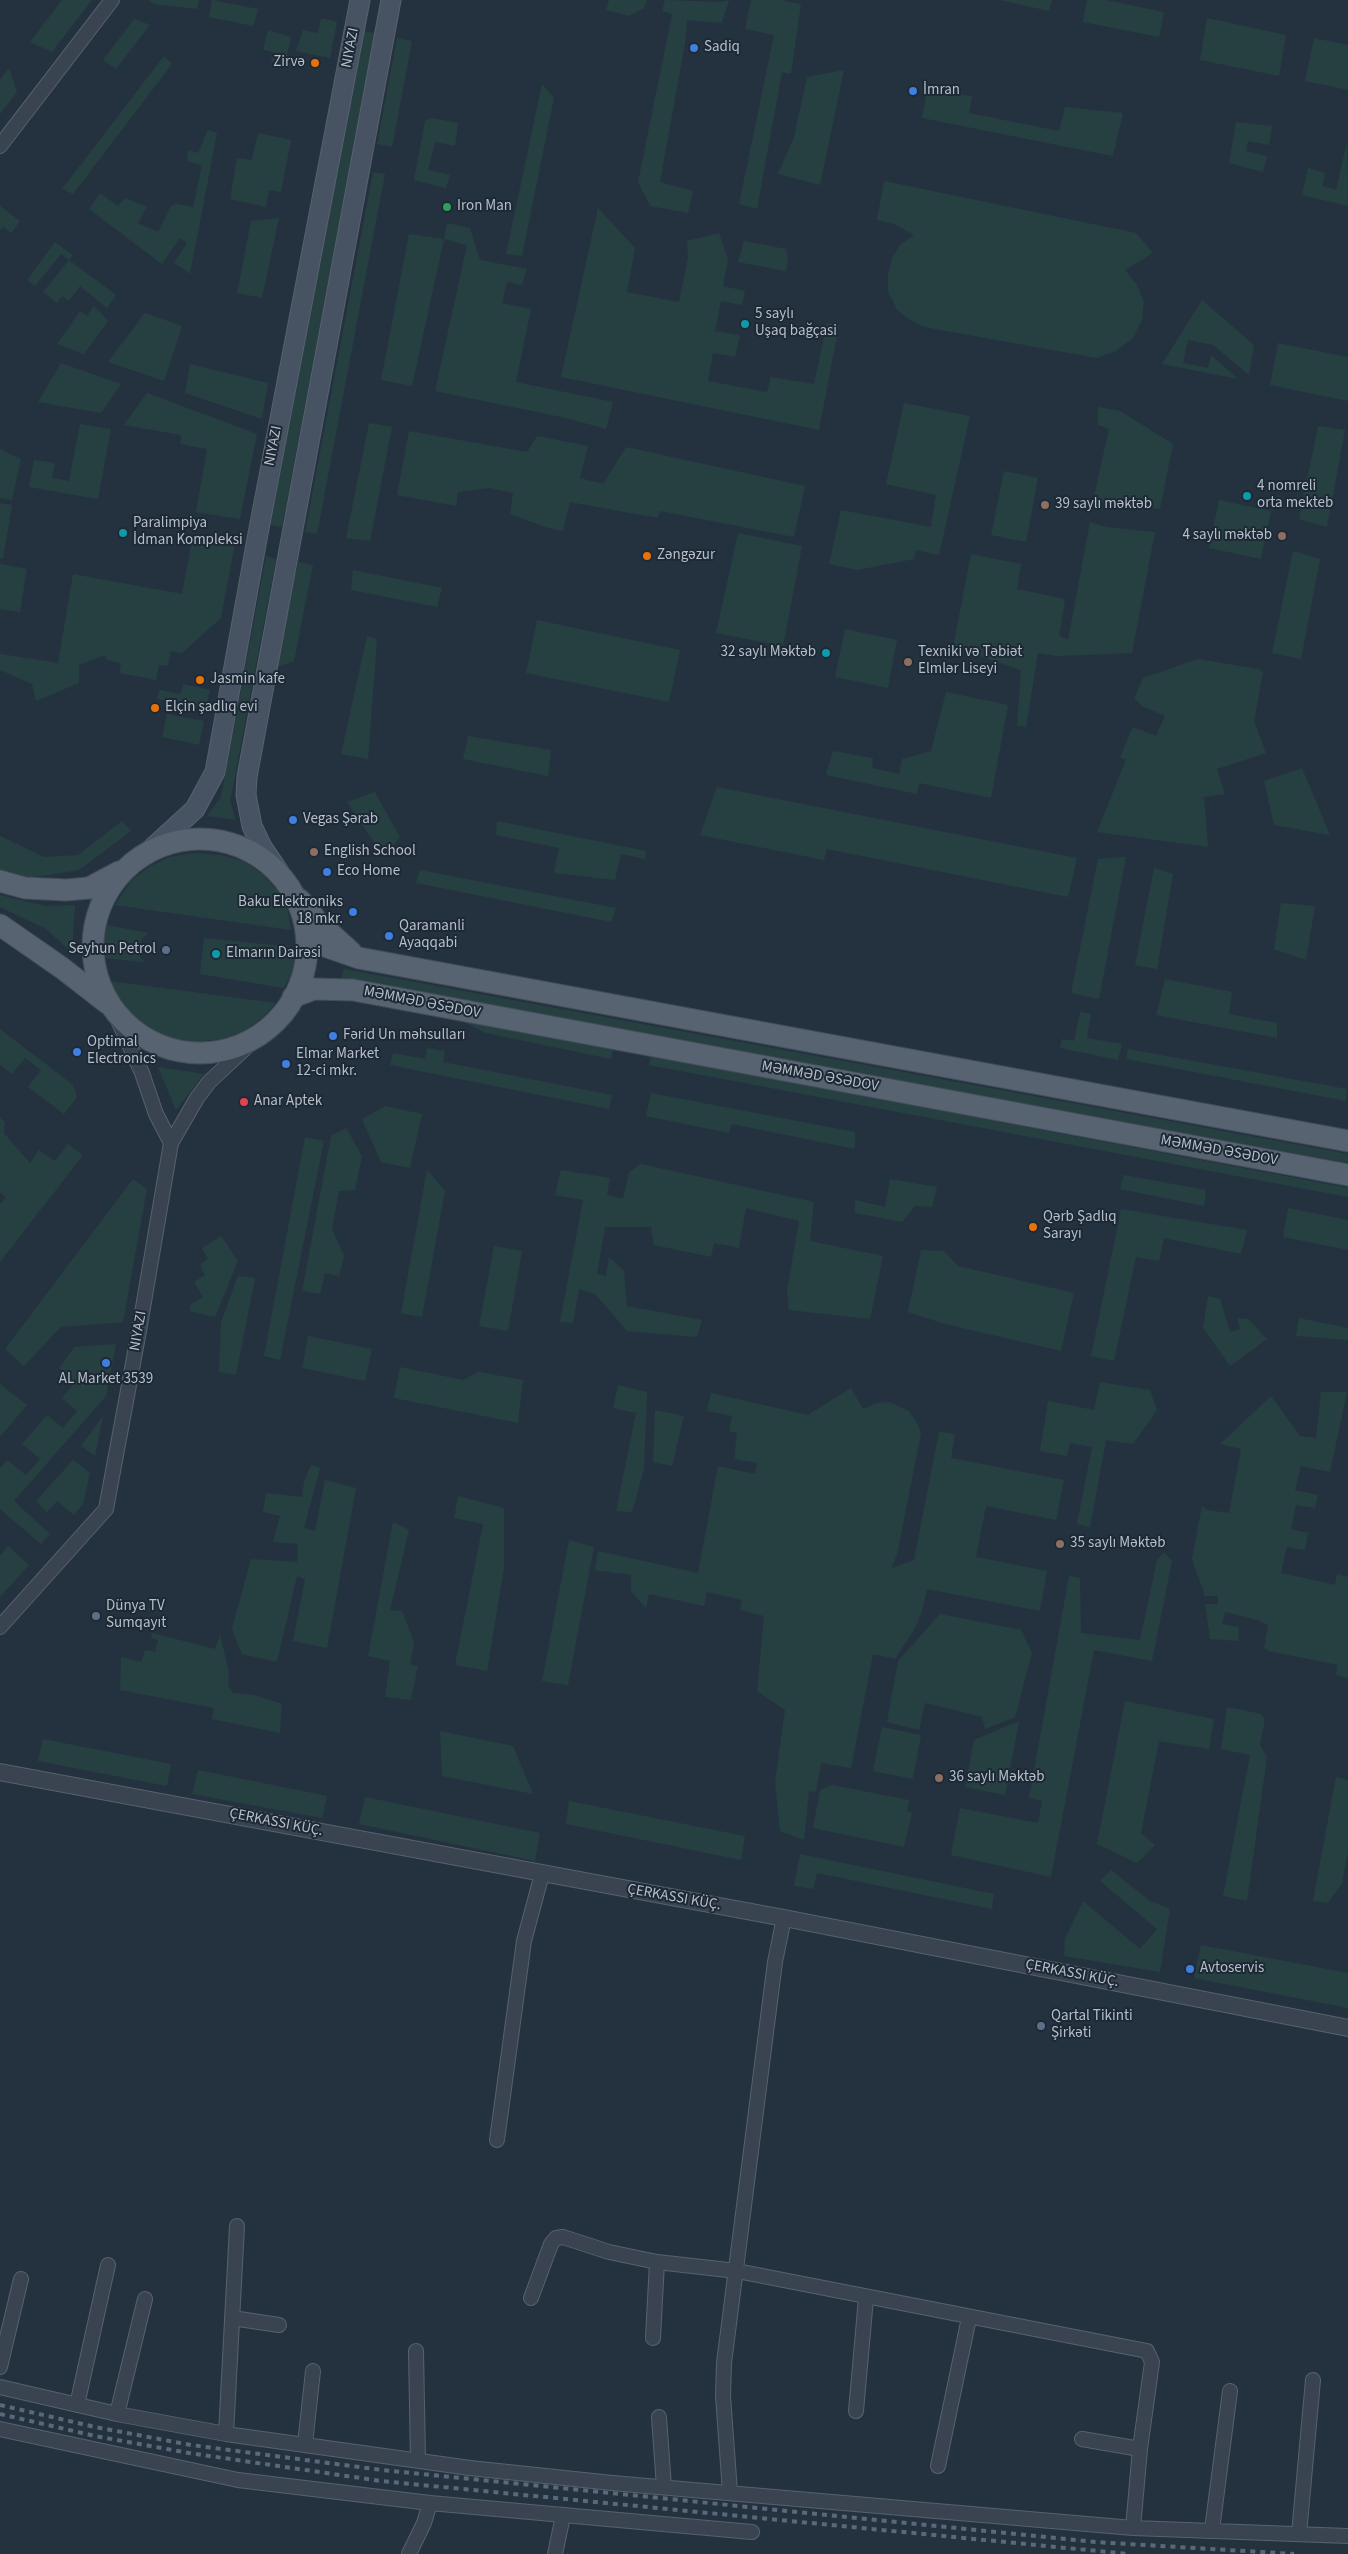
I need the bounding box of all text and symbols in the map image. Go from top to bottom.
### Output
street label: NIYAZI [338,26,364,70]
place label: Sadiq [704,39,740,57]
marker: Sadiq [688,42,700,54]
place label: Zirvə [273,54,305,72]
marker: Zirvə [309,57,321,69]
place label: İmran [923,82,960,100]
marker: İmran [907,85,919,97]
place label: Iron Man [457,198,512,216]
marker: Iron Man [441,201,453,213]
place label: 5 saylı Uşaq bağçasi [755,306,837,341]
marker: 5 saylı Uşaq bağçasi [739,318,751,330]
street label: NIYAZI [261,424,287,468]
place label: 4 nomreli orta mekteb [1257,478,1333,513]
marker: 4 nomreli orta mekteb [1241,490,1253,502]
place label: 39 saylı məktəb [1055,496,1152,514]
marker: 39 saylı məktəb [1039,499,1051,511]
place label: Paralimpiya İdman Kompleksi [133,515,243,550]
marker: Paralimpiya İdman Kompleksi [117,527,129,539]
place label: 4 saylı məktəb [1182,527,1272,545]
marker: 4 saylı məktəb [1276,530,1288,542]
place label: Zəngəzur [657,547,715,565]
marker: Zəngəzur [641,550,653,562]
place label: 32 saylı Məktəb [720,644,816,662]
place label: Texniki və Təbiət Elmlər Liseyi [918,644,1022,679]
marker: 32 saylı Məktəb [820,647,832,659]
marker: Texniki və Təbiət Elmlər Liseyi [902,656,914,668]
place label: Jasmin kafe [210,671,285,689]
marker: Jasmin kafe [194,674,206,686]
place label: Elçin şadlıq evi [165,699,258,717]
marker: Elçin şadlıq evi [149,702,161,714]
place label: Vegas Şərab [303,811,378,829]
marker: Vegas Şərab [287,814,299,826]
place label: English School [324,843,416,861]
marker: English School [308,846,320,858]
place label: Eco Home [337,863,400,881]
marker: Eco Home [321,866,333,878]
place label: Baku Elektroniks 18 mkr. [238,894,343,929]
marker: Baku Elektroniks 18 mkr. [347,906,359,918]
place label: Qaramanli Ayaqqabi [399,918,465,953]
marker: Qaramanli Ayaqqabi [383,930,395,942]
place label: Seyhun Petrol [68,941,156,959]
marker: Seyhun Petrol [160,944,172,956]
place label: Elmarın Dairəsi [226,945,321,963]
marker: Elmarın Dairəsi [210,948,222,960]
street label: MƏMMƏD ƏSƏDOV [362,983,482,1023]
place label: Fərid Un məhsulları [343,1027,466,1045]
marker: Fərid Un məhsulları [327,1030,339,1042]
place label: Optimal Electronics [87,1034,156,1069]
marker: Optimal Electronics [71,1046,83,1058]
place label: Elmar Market 12-ci mkr. [296,1046,379,1081]
marker: Elmar Market 12-ci mkr. [280,1058,292,1070]
street label: MƏMMƏD ƏSƏDOV [760,1058,880,1096]
place label: Anar Aptek [254,1093,322,1111]
marker: Anar Aptek [238,1096,250,1108]
street label: MƏMMƏD ƏSƏDOV [1159,1132,1279,1170]
place label: Qәrb Şadlıq Sarayı [1043,1209,1117,1244]
marker: Qәrb Şadlıq Sarayı [1027,1221,1039,1233]
street label: NIYAZI [127,1309,151,1353]
marker: AL Market 3539 [100,1357,112,1369]
place label: AL Market 3539 [59,1371,153,1389]
place label: 35 saylı Məktəb [1070,1535,1166,1553]
marker: 35 saylı Məktəb [1054,1538,1066,1550]
place label: Dünya TV Sumqayıt [106,1598,166,1633]
marker: Dünya TV Sumqayıt [90,1610,102,1622]
place label: 36 saylı Məktəb [949,1769,1045,1787]
marker: 36 saylı Məktəb [933,1772,945,1784]
street label: ÇERKASSI KÜÇ. [228,1805,324,1841]
street label: ÇERKASSI KÜÇ. [626,1881,722,1915]
street label: ÇERKASSI KÜÇ. [1024,1956,1120,1992]
place label: Avtoservis [1200,1960,1264,1978]
marker: Avtoservis [1184,1963,1196,1975]
place label: Qartal Tikinti Şirkәti [1051,2008,1133,2043]
marker: Qartal Tikinti Şirkәti [1035,2020,1047,2032]

